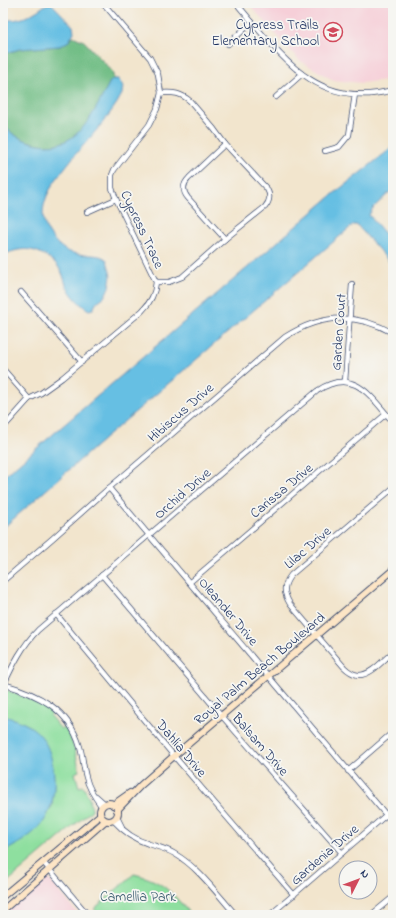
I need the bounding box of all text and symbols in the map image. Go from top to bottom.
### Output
place label: Cypress Trails Elementary School [212,15,319,53]
school or university icon: Cypress Trails Elementary School [322,21,344,43]
street label: Cypress Trace [113,187,169,273]
street label: Garden Court [326,293,353,371]
street label: Hibiscus Drive [143,378,219,448]
street label: Carissa Drive [246,458,319,524]
street label: Orchid Drive [150,463,217,525]
street label: Lilac Drive [280,521,337,575]
street label: Oleander Drive [193,573,263,651]
street label: Royal Palm Beach Boulevard [190,608,331,731]
street label: Balsam Drive [226,708,294,782]
street label: Dahlia Drive [150,715,212,783]
street label: Gardenia Drive [286,819,364,891]
north arrow [338,860,378,900]
text: N [356,866,373,882]
park label: Camellia Park [100,887,177,908]

